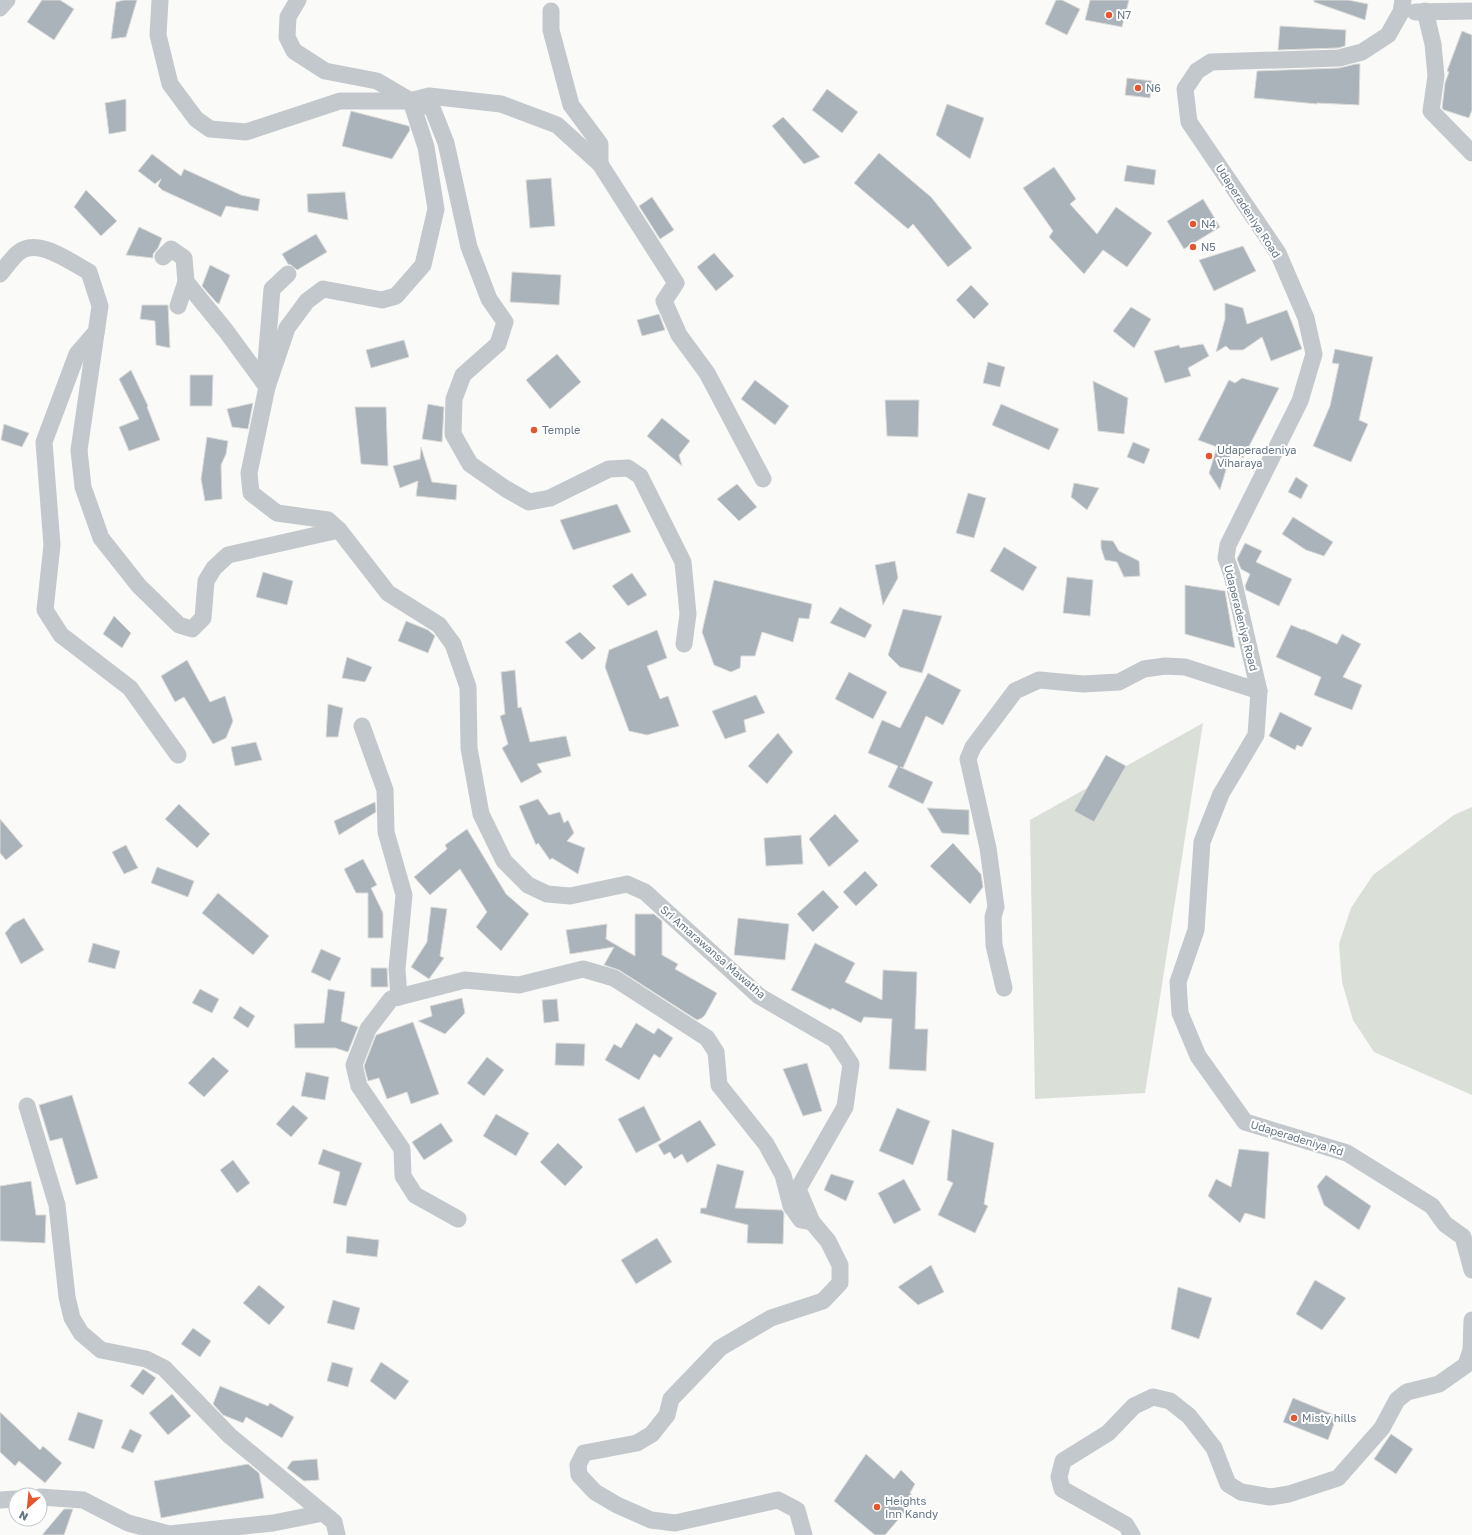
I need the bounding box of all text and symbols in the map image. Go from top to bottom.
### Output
place label: N7 [1117,8,1131,21]
marker: N7 [1104,10,1114,20]
place label: N6 [1146,81,1161,94]
marker: N6 [1133,83,1143,93]
street label: Udaperadeniya Road [1213,161,1284,260]
place label: N4 [1201,217,1216,230]
marker: N4 [1188,219,1198,229]
place label: N5 [1201,240,1216,253]
marker: N5 [1188,242,1198,252]
place label: Temple [542,423,581,436]
marker: Temple [529,425,539,435]
place label: Udaperadeniya Viharaya [1217,443,1296,469]
marker: Udaperadeniya Viharaya [1204,451,1214,461]
street label: Udaperadeniya Road [1222,563,1261,672]
street label: Sri Amarawansa Mawatha [658,902,768,1001]
street label: Udaperadeniya Rd [1249,1117,1345,1158]
place label: Misty hills [1302,1411,1357,1424]
marker: Misty hills [1289,1413,1299,1423]
north arrow [8,1487,48,1527]
place label: Heights Inn Kandy [885,1494,938,1520]
marker: Heights Inn Kandy [872,1502,882,1512]
text: N [17,1509,30,1524]

